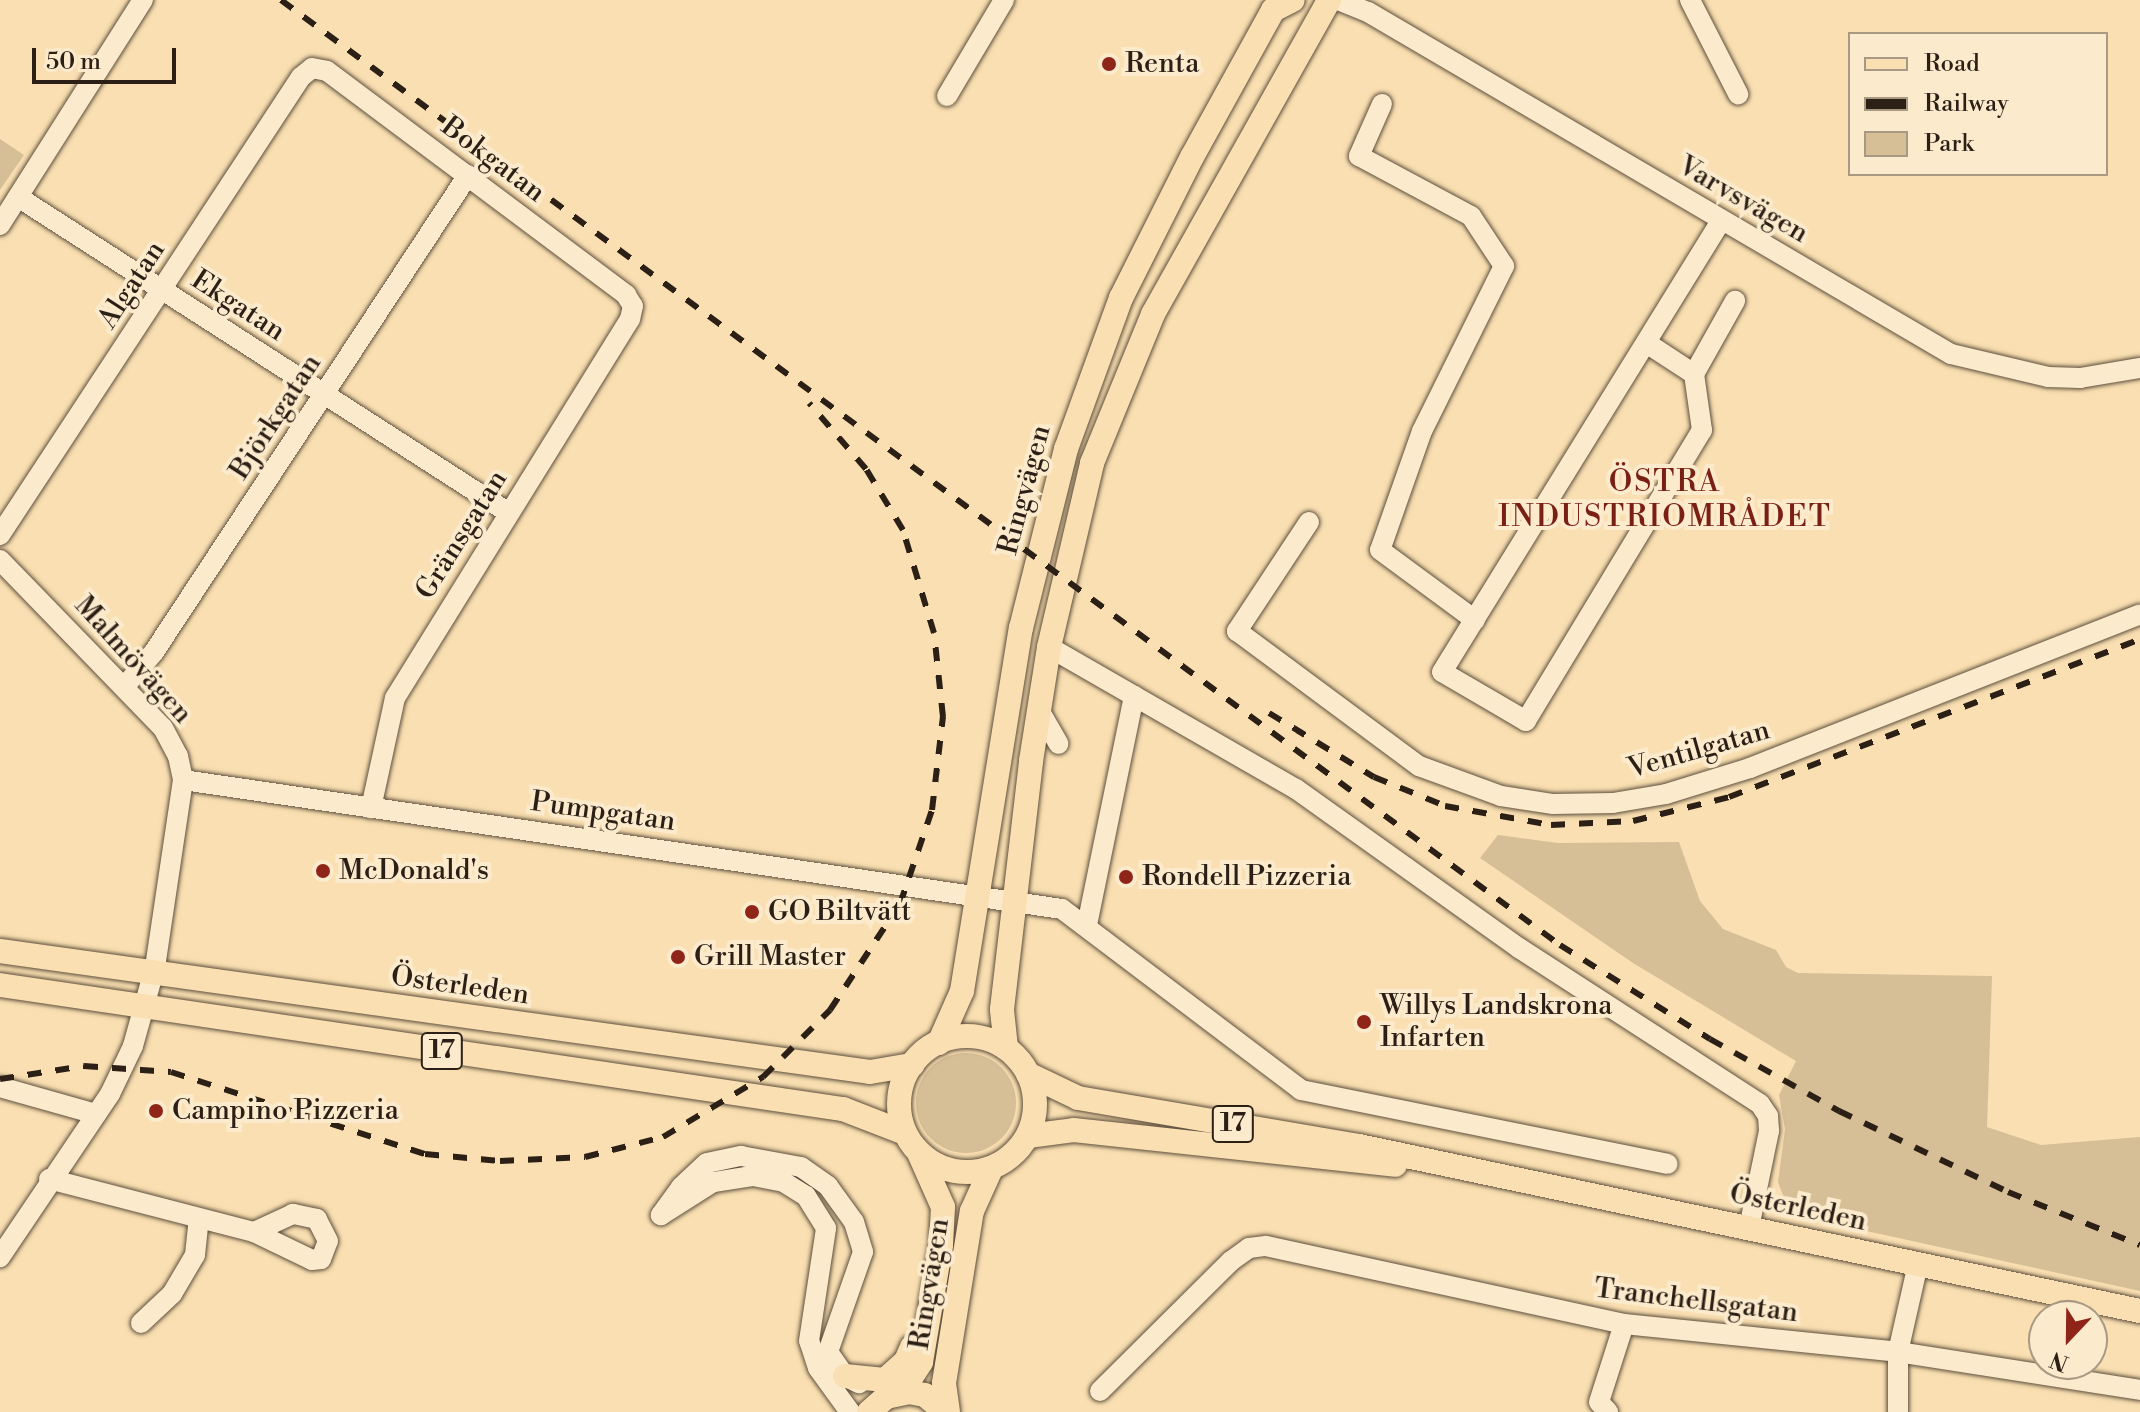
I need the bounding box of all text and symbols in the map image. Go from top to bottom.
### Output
scale bar [36,32,180,82]
legend [1848,32,2108,176]
text: 50 m [46,47,101,77]
place label: Renta [1125,47,1199,81]
text: Road [1924,49,1980,79]
marker: Renta [1100,55,1118,73]
text: Railway [1924,89,2009,119]
street label: Bokgatan [435,110,551,210]
text: Park [1924,129,1974,159]
street label: Varvsvägen [1672,149,1814,251]
street label: Algatan [91,235,173,335]
street label: Ekgatan [185,263,291,349]
street label: Björkgatan [223,348,329,486]
street label: Ringvägen [992,422,1058,558]
street label: Gränsgatan [409,464,515,606]
district label: ÖSTRA INDUSTRIOMRÅDET [1498,464,1832,534]
street label: Malmövägen [67,589,199,731]
street label: Ventilgatan [1624,714,1774,786]
street label: Pumpgatan [528,785,678,839]
place label: McDonald's [339,854,489,888]
place label: Rondell Pizzeria [1142,860,1351,894]
marker: McDonald's [314,862,332,880]
marker: Rondell Pizzeria [1117,868,1135,886]
place label: GO Biltvätt [768,895,911,929]
marker: GO Biltvätt [743,903,761,921]
place label: Grill Master [694,940,846,974]
marker: Grill Master [669,948,687,966]
street label: Österleden [389,960,531,1012]
place label: Willys Landskrona Infarten [1380,989,1612,1055]
marker: Willys Landskrona Infarten [1355,1013,1373,1031]
road number: 17 [420,1029,464,1073]
place label: Campino Pizzeria [172,1094,399,1128]
marker: Campino Pizzeria [147,1102,165,1120]
road number: 17 [1211,1102,1255,1146]
street label: Österleden [1727,1177,1869,1239]
street label: Ringvägen [903,1216,957,1352]
street label: Tranchellsgatan [1592,1272,1800,1330]
north arrow [2028,1300,2108,1380]
text: N [2046,1345,2073,1377]

